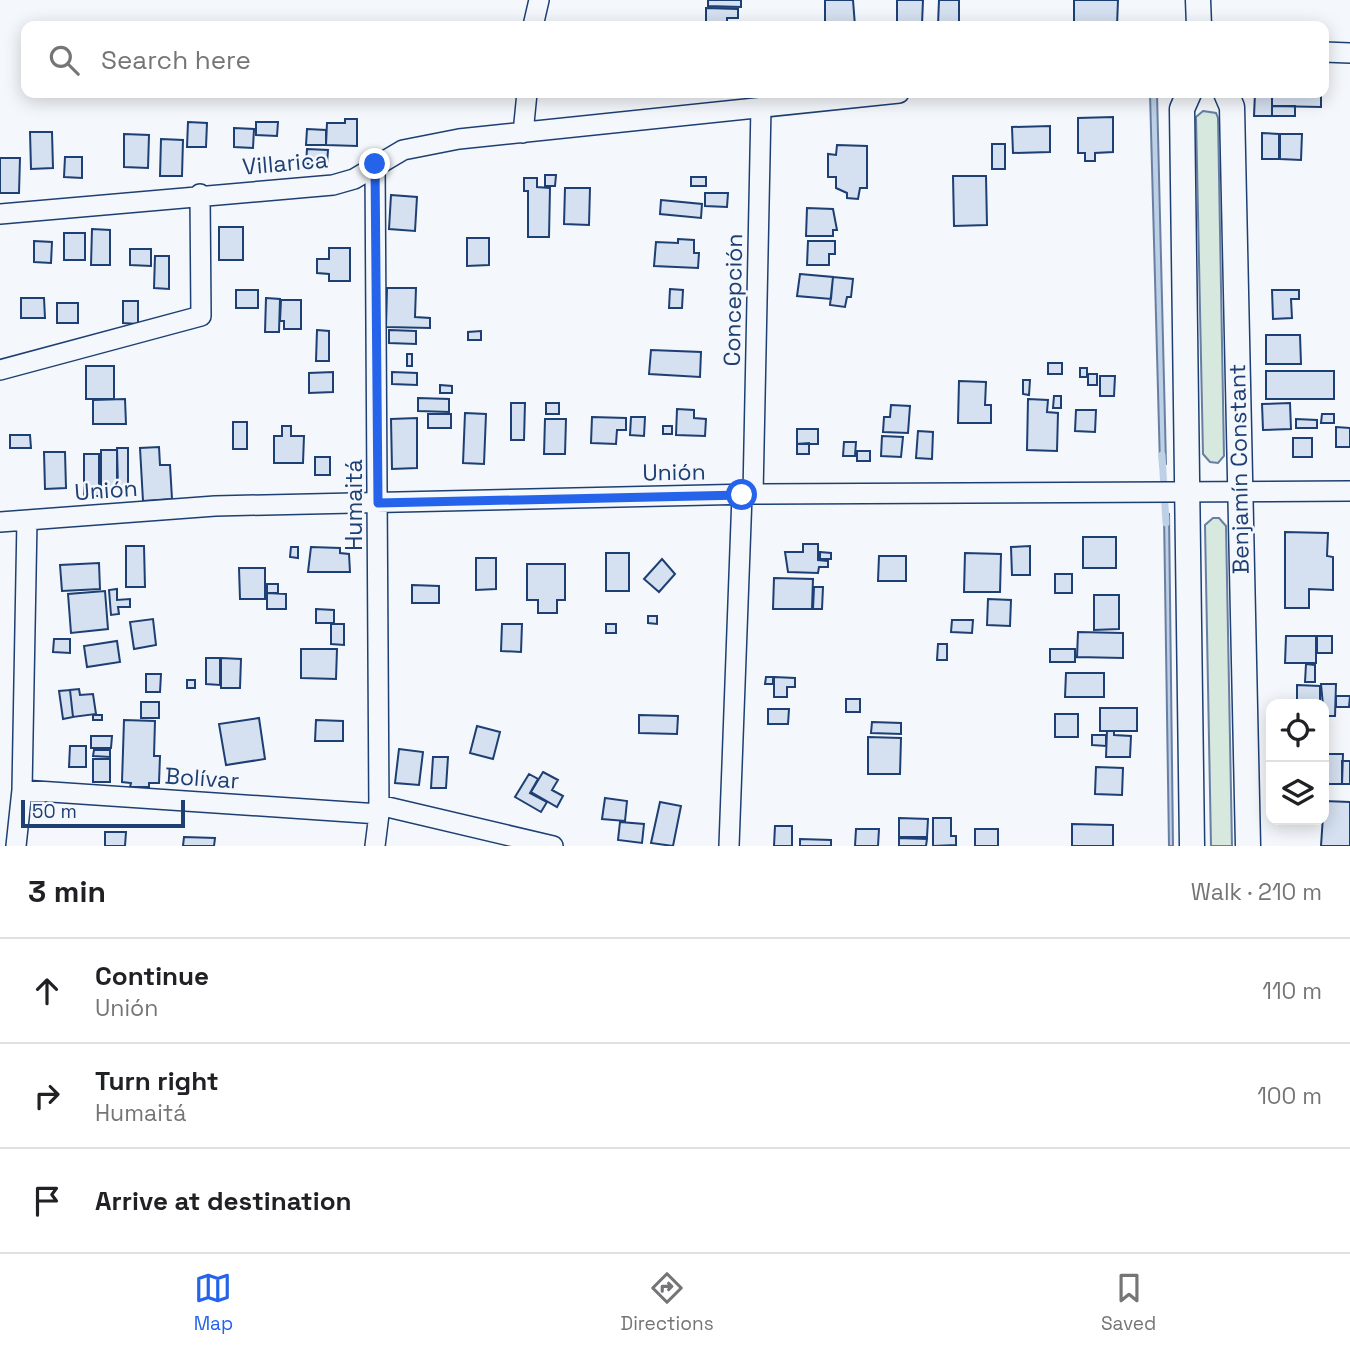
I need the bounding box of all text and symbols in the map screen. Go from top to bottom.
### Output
search box [21,21,1329,98]
icon: search [45,41,83,79]
text: Search here [101,43,251,77]
street label: Villarica [241,144,329,182]
route end [359,148,390,179]
street label: Concepción [717,233,749,367]
street label: Benjamín Constant [1222,364,1256,574]
street label: Unión [642,456,706,488]
street label: Humaitá [339,459,369,551]
street label: Unión [73,473,139,507]
route start [726,479,757,510]
map controls [1266,699,1329,825]
button: locate [1266,699,1329,762]
street label: Bolívar [164,760,240,796]
button: layers [1266,762,1329,825]
scale bar [21,797,186,829]
text: 50 m [32,799,77,824]
text: 3 min [28,872,106,911]
text: Walk · 210 m [1191,877,1322,907]
text: Continue [95,959,209,993]
icon: ahead [28,972,66,1010]
text: 110 m [1262,976,1322,1006]
text: Unión [95,993,158,1023]
text: Turn right [95,1064,219,1098]
icon: right [28,1077,66,1115]
text: 100 m [1257,1081,1322,1111]
text: Humaitá [95,1098,187,1128]
icon: arrive [28,1182,66,1220]
text: Arrive at destination [95,1184,352,1218]
tab: Map [194,1269,233,1336]
tab: Directions [621,1269,714,1336]
tab: Saved [1101,1269,1156,1336]

